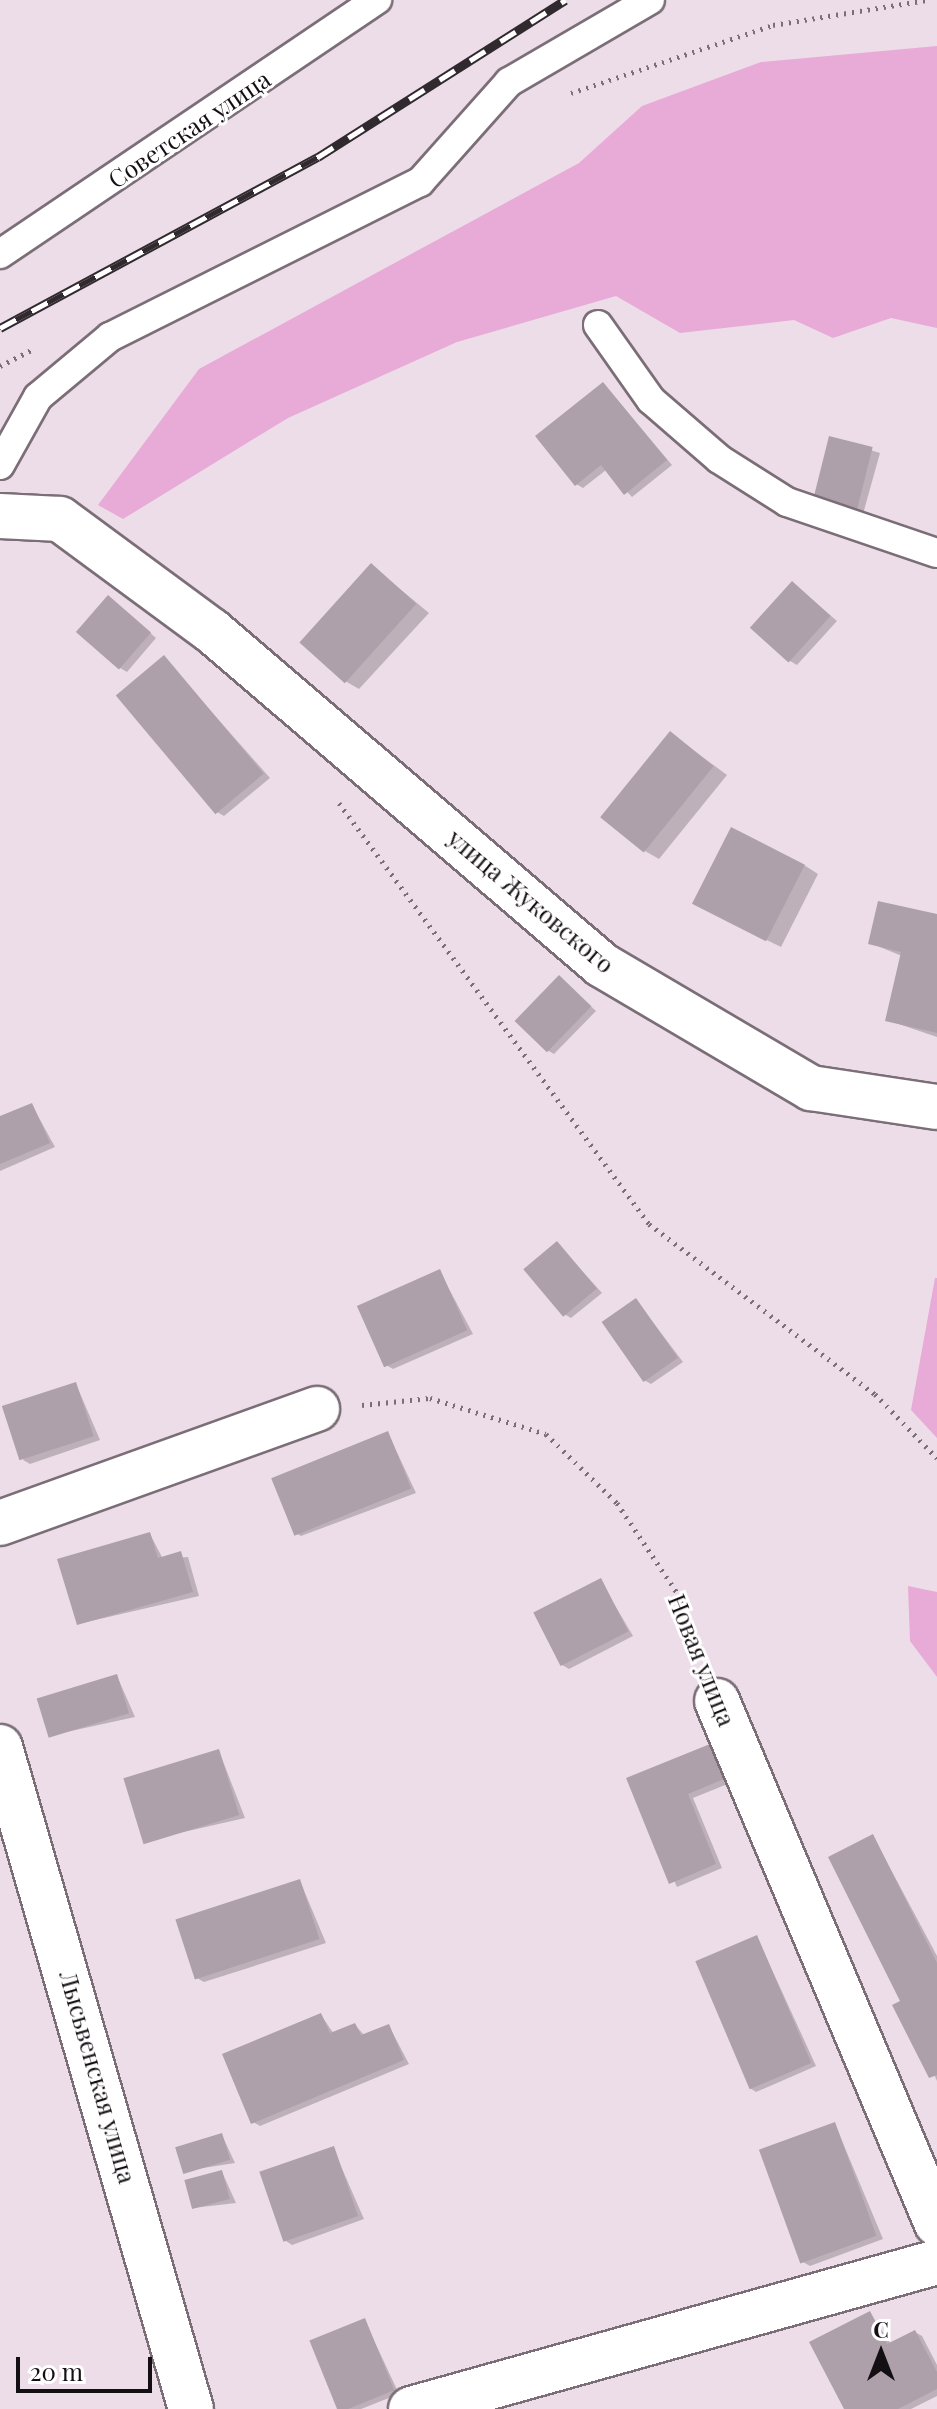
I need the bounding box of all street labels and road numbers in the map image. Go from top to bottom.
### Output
street label: Советская улица [103,64,275,194]
street label: улица Жуковского [442,823,620,979]
street label: Новая улица [662,1590,742,1730]
street label: Лысьвенская улица [54,1967,142,2187]

